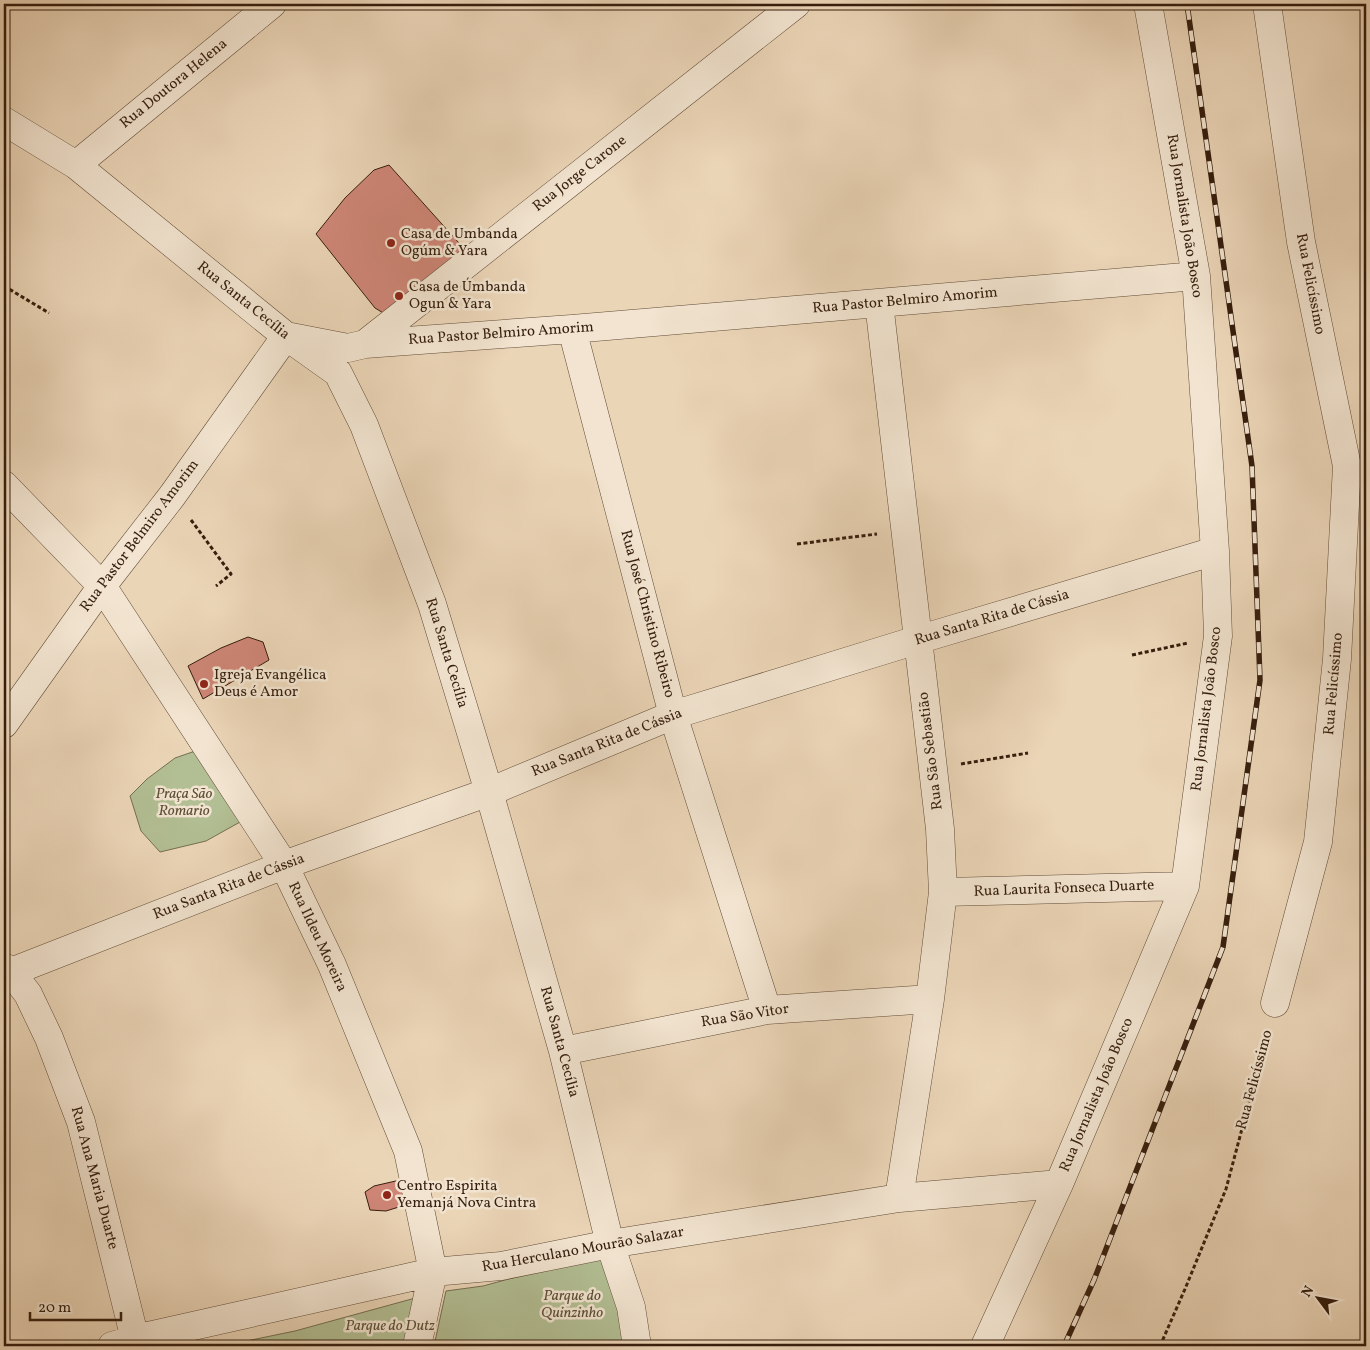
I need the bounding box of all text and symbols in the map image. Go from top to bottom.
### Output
street label: Rua Doutora Helena [116,34,232,134]
street label: Rua Jorge Carone [529,131,631,217]
street label: Rua Jornalista João Bosco [1161,132,1207,300]
place label: Casa de Umbanda Ogúm & Yara [401,224,518,262]
street label: Rua Felicíssimo [1290,232,1330,336]
marker: Casa de Umbanda Ogúm & Yara [385,237,397,249]
street label: Rua Santa Cecília [192,257,294,345]
place label: Casa de Úmbanda Ogun & Yara [409,277,526,315]
street label: Rua Pastor Belmiro Amorim [811,282,999,320]
marker: Casa de Úmbanda Ogun & Yara [393,290,405,302]
street label: Rua Pastor Belmiro Amorim [407,317,595,351]
street label: Rua Pastor Belmiro Amorim [76,455,204,617]
street label: Rua José Christino Ribeiro [614,528,680,700]
street label: Rua Santa Rita de Cássia [912,584,1072,652]
street label: Rua Santa Cecília [419,595,473,711]
street label: Rua Jornalista João Bosco [1186,625,1228,793]
street label: Rua Felicíssimo [1319,632,1349,736]
place label: Igreja Evangélica Deus é Amor [214,665,326,703]
marker: Igreja Evangélica Deus é Amor [198,678,210,690]
street label: Rua São Sebastião [913,691,949,811]
street label: Rua Santa Rita de Cássia [529,703,685,783]
park label: Praça São Romario [156,784,213,822]
street label: Rua Santa Rita de Cássia [150,848,308,926]
street label: Rua Laurita Fonseca Duarte [973,875,1155,903]
street label: Rua Ildeu Moreira [282,878,352,996]
street label: Rua Santa Cecília [534,984,584,1100]
street label: Rua São Vitor [699,999,791,1033]
street label: Rua Jornalista João Bosco [1055,1015,1139,1175]
street label: Rua Felicíssimo [1232,1028,1278,1132]
street label: Rua Ana Maria Duarte [65,1104,123,1252]
place label: Centro Espirita Yemanjá Nova Cintra [397,1176,536,1214]
marker: Centro Espirita Yemanjá Nova Cintra [381,1189,393,1201]
street label: Rua Herculano Mourão Salazar [480,1222,686,1278]
north arrow [1292,1272,1342,1322]
text: N [1297,1283,1319,1301]
park label: Parque do Quinzinho [541,1286,603,1324]
scale bar [30,1290,121,1322]
text: 20 m [38,1298,71,1319]
park label: Parque do Dutz [345,1316,435,1337]

